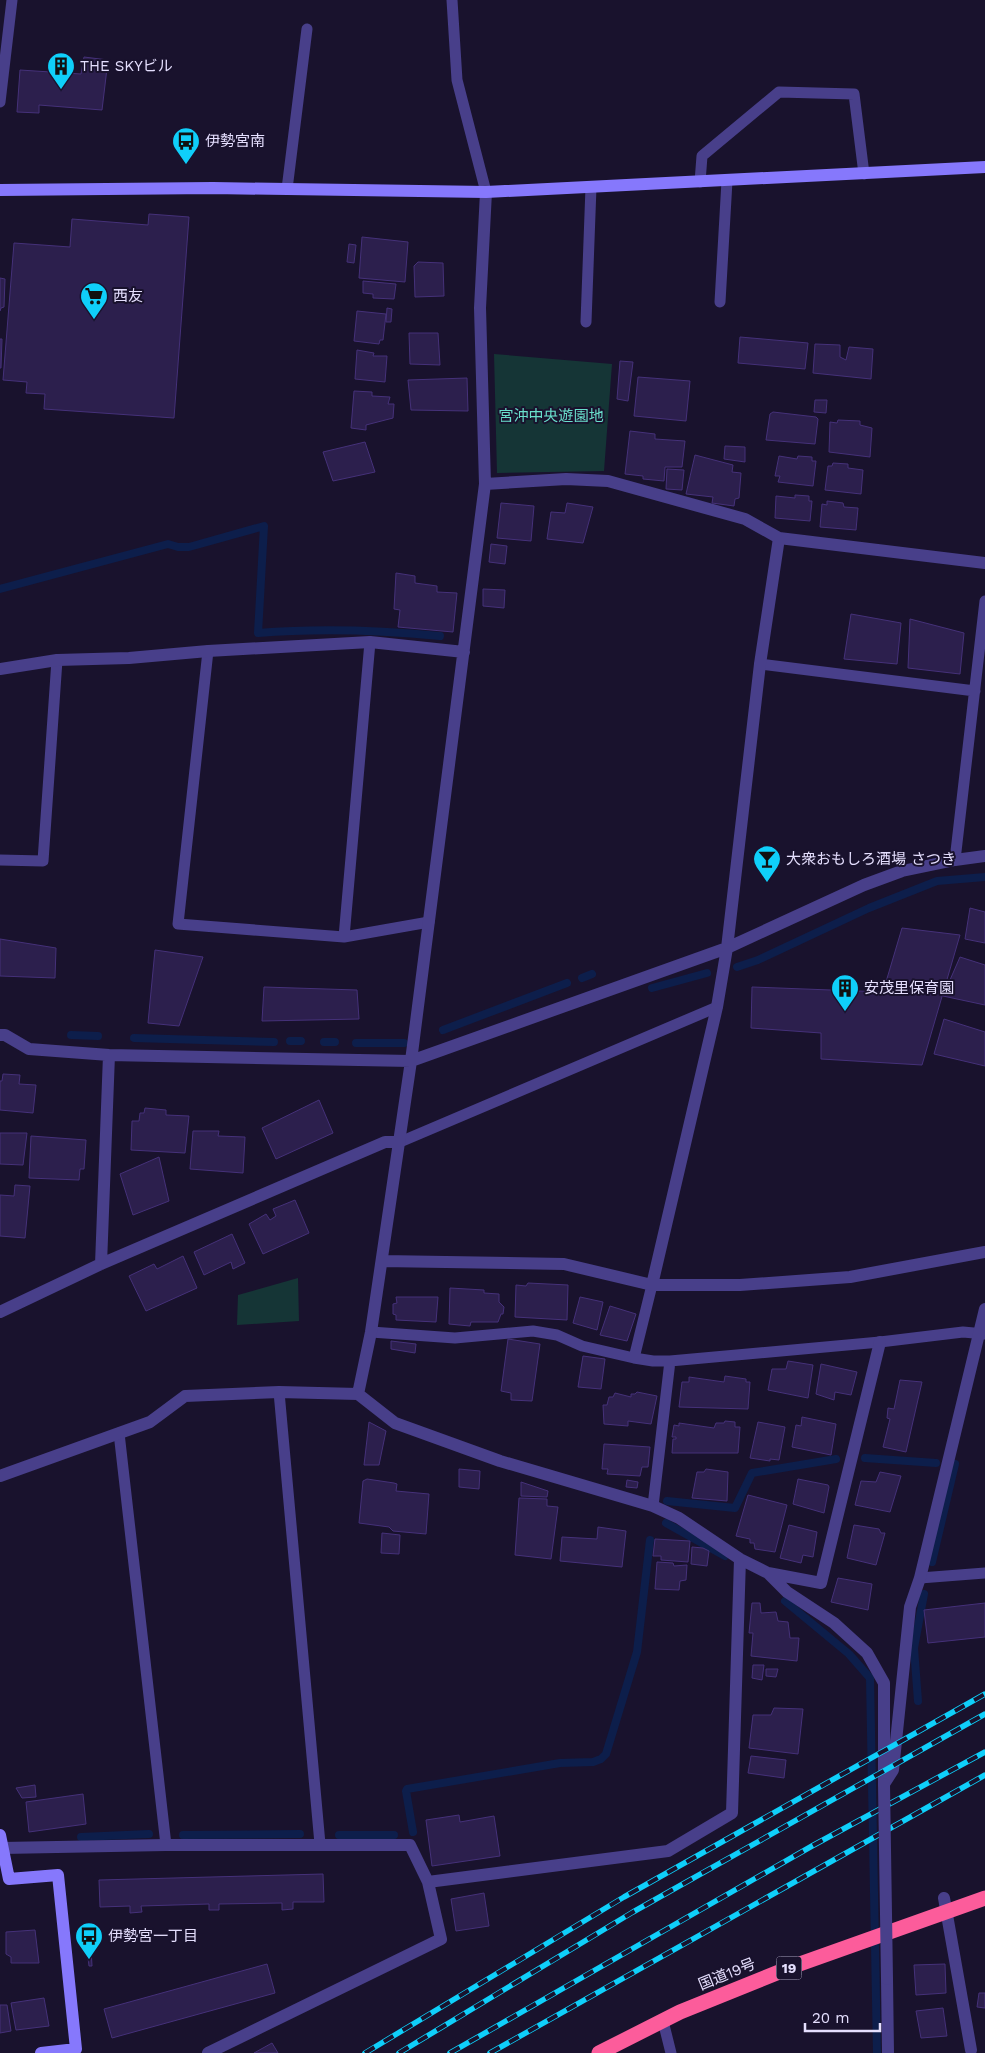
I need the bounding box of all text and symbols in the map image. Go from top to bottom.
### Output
building icon: THE SKYビル [46,51,76,90]
place label: THE SKYビル [80,57,173,75]
bus stop icon: 伊勢宮南 [171,126,201,165]
place label: 伊勢宮南 [205,132,265,150]
supermarket icon: 西友 [79,281,109,320]
place label: 西友 [113,287,143,305]
park label: 宮沖中央遊園地 [498,407,604,425]
bar icon: 大衆おもしろ酒場 さつき [752,844,782,883]
place label: 大衆おもしろ酒場 さつき [786,850,956,868]
building icon: 安茂里保育園 [830,973,860,1012]
place label: 安茂里保育園 [864,979,954,997]
bus stop icon: 伊勢宮一丁目 [74,1921,104,1960]
place label: 伊勢宮一丁目 [108,1927,198,1945]
street label: 国道19号 [696,1954,758,1994]
road number: 19 [776,1956,802,1980]
scale bar [805,2000,880,2032]
text: 20 m [812,2009,850,2027]

